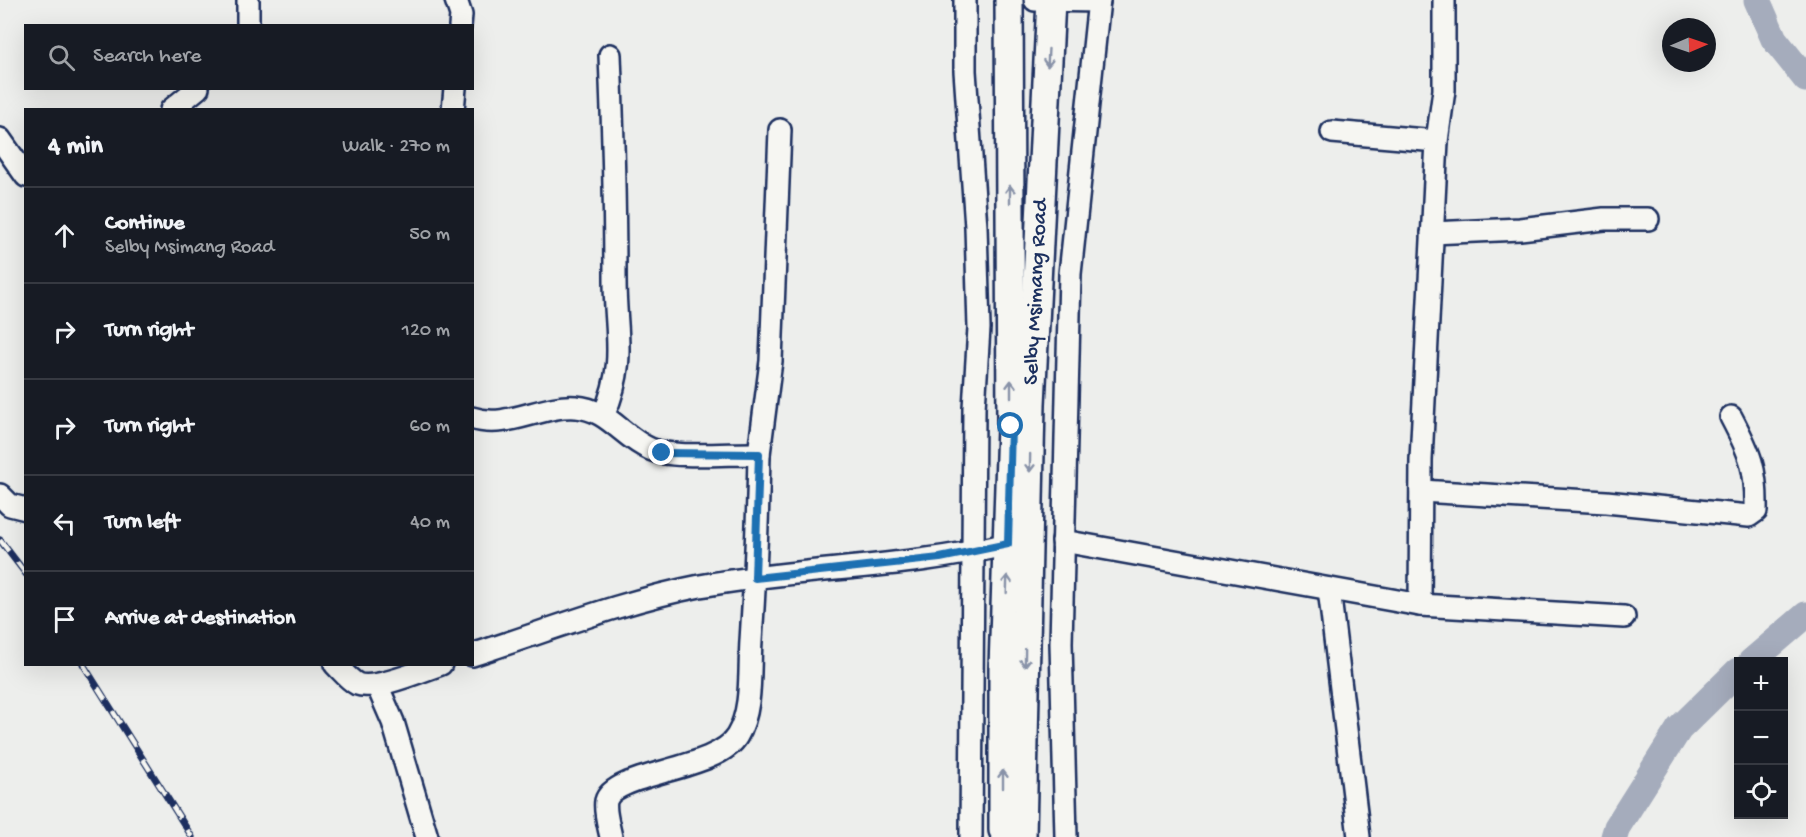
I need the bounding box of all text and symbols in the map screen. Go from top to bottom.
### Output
north arrow [1662,18,1716,72]
search box [24,24,474,90]
icon: search [45,41,78,74]
text: Search here [93,44,201,70]
one-way arrow [1042,48,1053,68]
text: 4 min [48,132,103,163]
text: Walk · 270 m [342,136,450,159]
one-way arrow [1004,184,1016,204]
street label: Selby Msimang Road [1019,196,1055,386]
text: Continue [105,211,185,237]
icon: ahead [48,219,81,252]
text: 50 m [409,224,450,247]
text: Selby Msimang Road [105,237,274,260]
icon: right [48,315,81,348]
text: Turn right [105,318,193,344]
text: 120 m [402,320,450,343]
one-way arrow [1005,379,1017,399]
icon: right [48,411,81,444]
route start [997,412,1023,438]
text: Turn right [105,414,193,440]
text: 60 m [410,416,450,439]
route end [648,439,674,465]
one-way arrow [1024,452,1035,472]
icon: left [48,507,81,540]
text: Turn left [105,510,179,536]
text: 40 m [410,512,450,535]
one-way arrow [1001,574,1012,594]
icon: arrive [48,603,81,636]
text: Arrive at destination [105,606,295,632]
one-way arrow [1020,647,1031,667]
map controls [1734,657,1788,819]
button: + [1734,657,1788,711]
button: − [1734,711,1788,765]
button: locate [1734,765,1788,819]
one-way arrow [997,769,1009,789]

